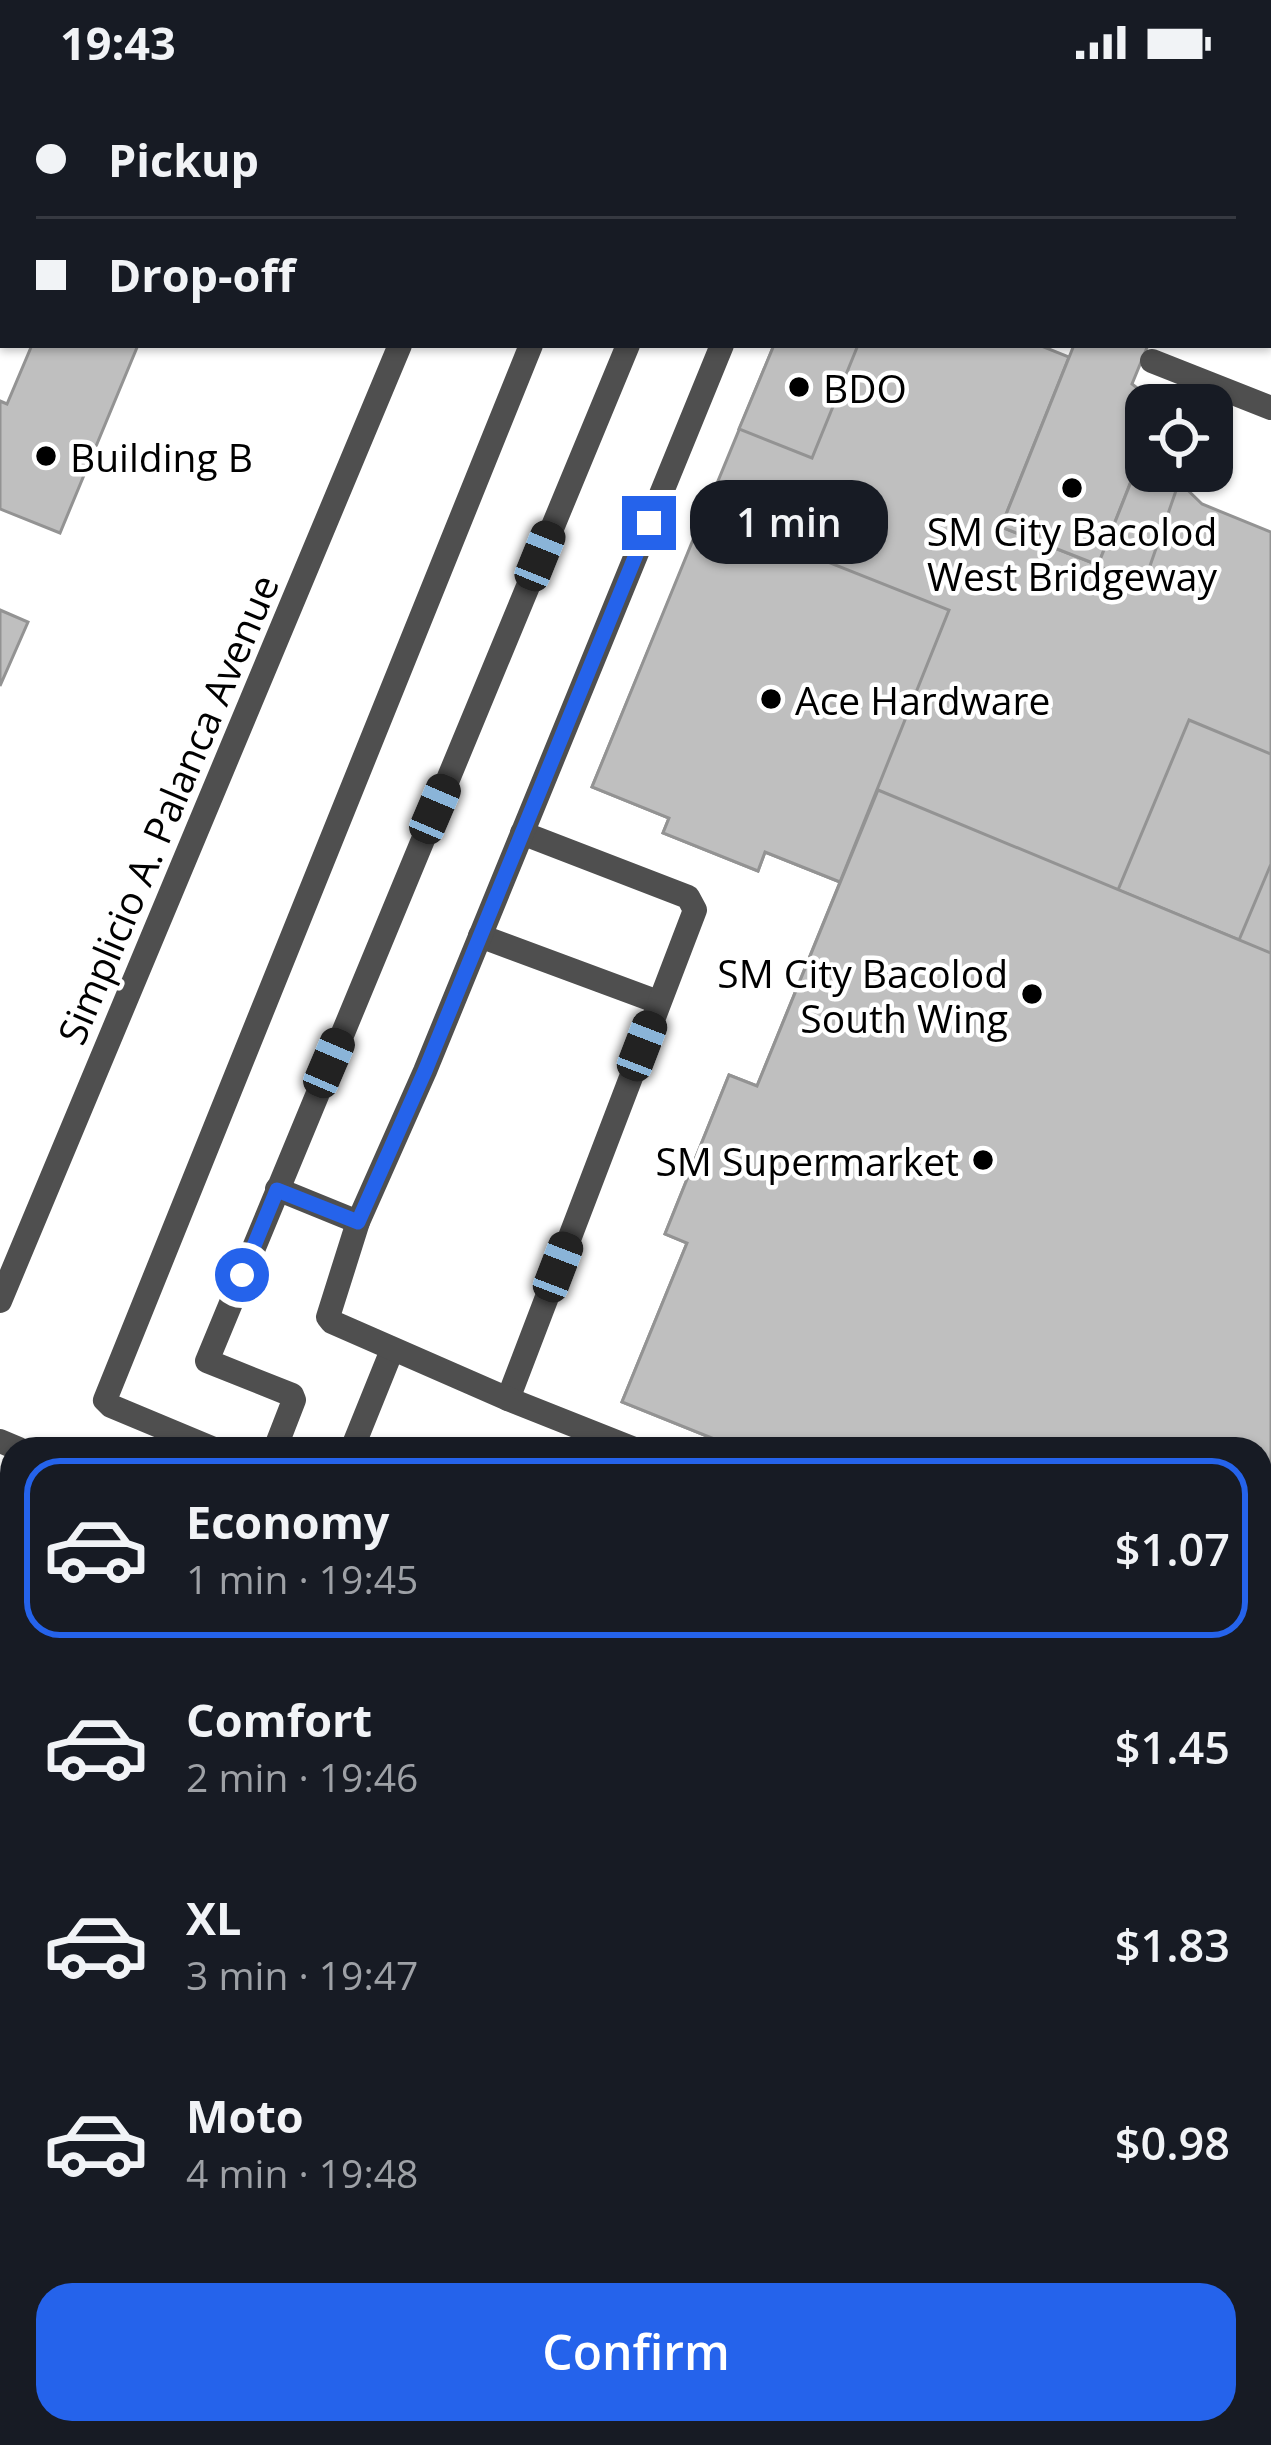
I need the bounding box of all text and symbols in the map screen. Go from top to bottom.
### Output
text: 19:43 [60,12,176,73]
text: Pickup [108,129,259,190]
text: Drop-off [108,244,295,305]
place label: BDO [823,361,907,414]
marker: BDO [786,374,812,400]
map controls [1125,384,1233,492]
button: locate [1125,384,1233,492]
place label: Building B [70,430,253,483]
marker: Building B [33,443,59,469]
marker: SM City Bacolod West Bridgeway [1059,475,1085,501]
callout: 1 min [691,481,889,565]
text: 1 min [736,495,842,548]
route end [622,496,676,550]
place label: SM City Bacolod West Bridgeway [927,504,1217,602]
car [510,516,570,596]
street label: Simplicio A. Palanca Avenue [44,566,290,1052]
place label: Ace Hardware [795,673,1050,726]
marker: Ace Hardware [758,686,784,712]
car [404,769,466,849]
place label: SM City Bacolod South Wing [717,946,1008,1044]
marker: SM City Bacolod South Wing [1019,981,1045,1007]
car [612,1006,672,1086]
car [298,1023,360,1103]
place label: SM Supermarket [655,1134,959,1187]
marker: SM Supermarket [970,1147,996,1173]
car [528,1227,588,1307]
route start [215,1248,269,1302]
text: Economy [186,1491,389,1552]
icon: car [42,1494,150,1602]
text: $1.07 [1115,1518,1230,1579]
text: 1 min · 19:45 [186,1552,418,1605]
text: Comfort [186,1689,372,1750]
icon: car [42,1692,150,1800]
text: $1.45 [1115,1716,1230,1777]
text: 2 min · 19:46 [186,1750,418,1803]
text: XL [186,1887,241,1948]
icon: car [42,1890,150,1998]
text: $1.83 [1115,1914,1230,1975]
text: 3 min · 19:47 [186,1948,418,2001]
text: Moto [186,2085,304,2146]
icon: car [42,2088,150,2196]
text: $0.98 [1115,2112,1230,2173]
text: 4 min · 19:48 [186,2146,418,2199]
button: Confirm [36,2283,1236,2421]

